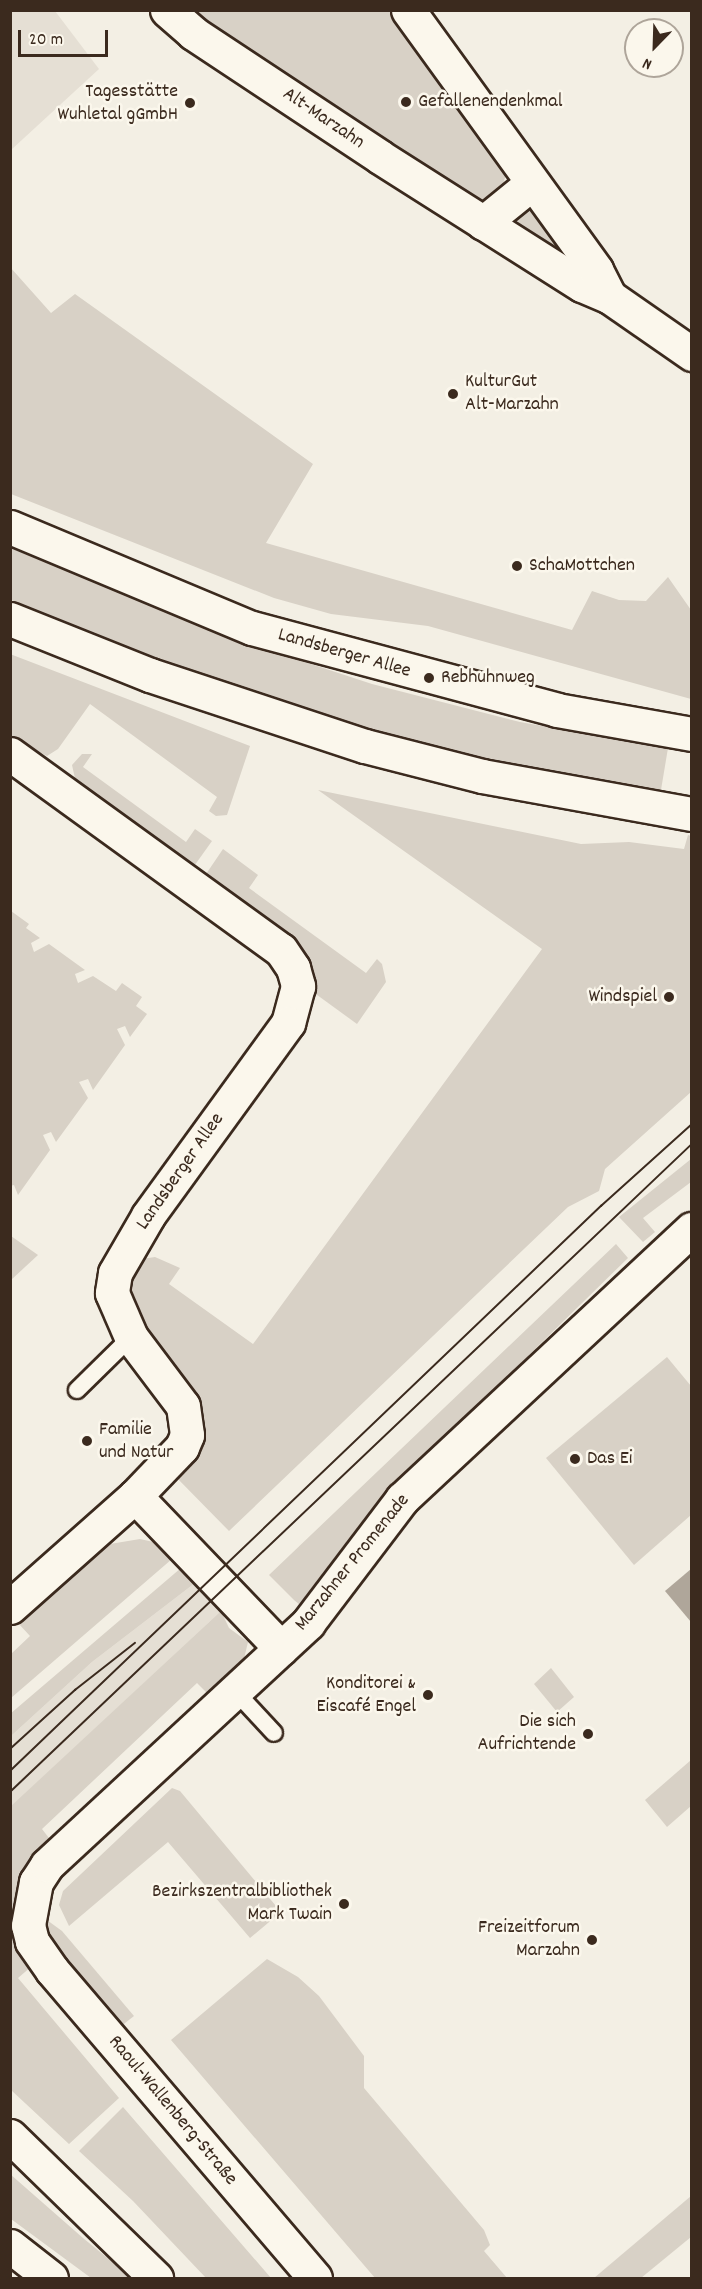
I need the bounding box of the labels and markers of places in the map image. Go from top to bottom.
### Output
place label: Tagesstätte Wuhletal gGmbH [58,80,178,127]
place label: Gefallenendenkmal [418,90,562,114]
marker: Gefallenendenkmal [399,95,413,109]
marker: Tagesstätte Wuhletal gGmbH [183,96,197,110]
place label: KulturGut Alt-Marzahn [465,371,559,418]
marker: KulturGut Alt-Marzahn [446,387,460,401]
place label: SchaMottchen [529,554,635,578]
marker: SchaMottchen [510,559,524,573]
place label: Rebhuhnweg [441,666,535,690]
marker: Rebhuhnweg [422,671,436,685]
place label: Windspiel [588,985,657,1009]
marker: Windspiel [662,990,676,1004]
place label: Familie und Natur [99,1418,173,1465]
marker: Familie und Natur [80,1434,94,1448]
place label: Das Ei [587,1447,632,1471]
marker: Das Ei [568,1452,582,1466]
place label: Konditorei & Eiscafé Engel [317,1672,416,1719]
marker: Konditorei & Eiscafé Engel [421,1688,435,1702]
place label: Die sich Aufrichtende [478,1710,576,1757]
marker: Die sich Aufrichtende [581,1727,595,1741]
place label: Bezirkszentralbibliothek Mark Twain [152,1880,332,1927]
marker: Bezirkszentralbibliothek Mark Twain [337,1897,351,1911]
place label: Freizeitforum Marzahn [478,1916,580,1963]
marker: Freizeitforum Marzahn [585,1933,599,1947]

